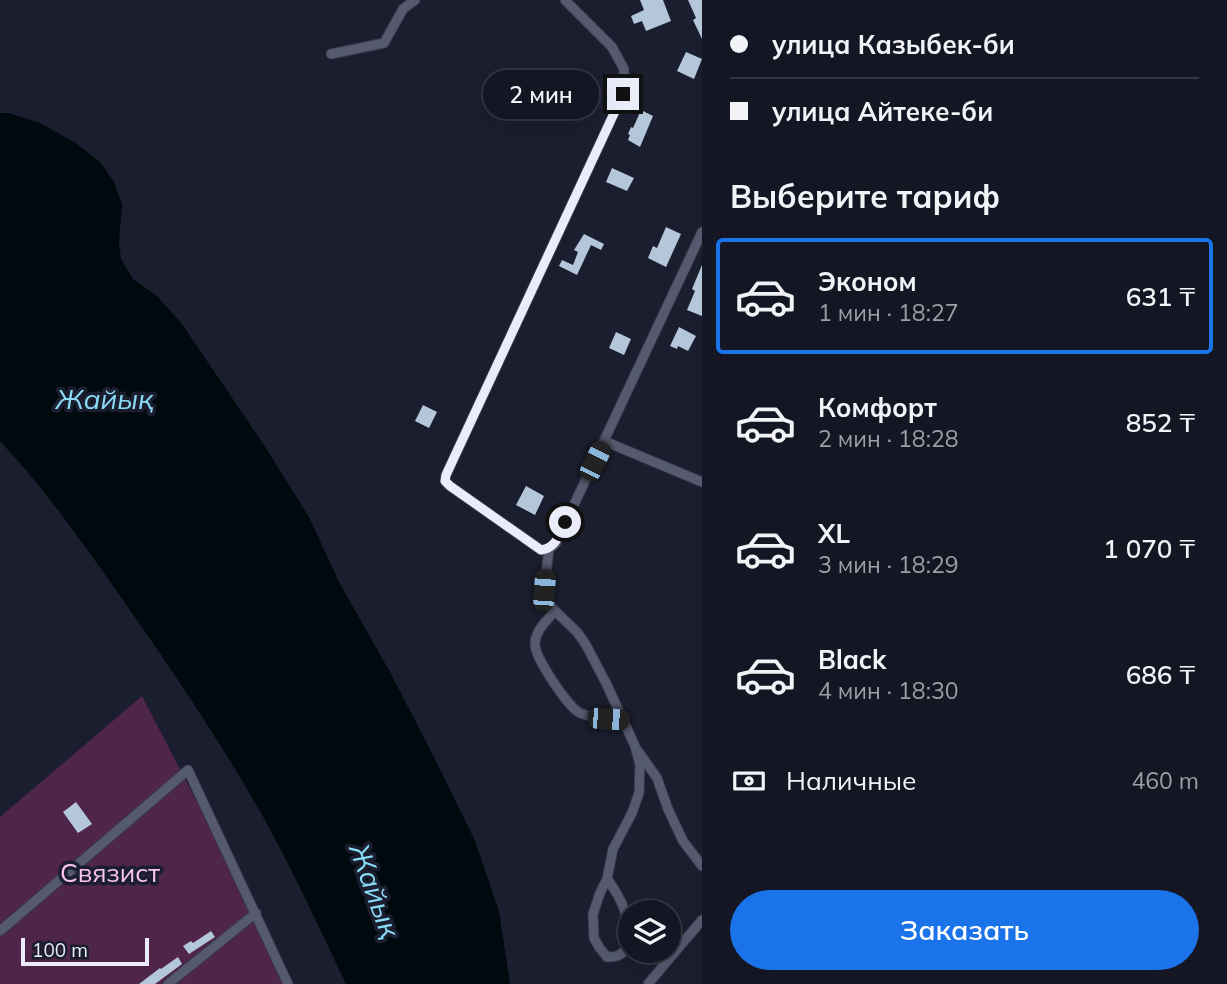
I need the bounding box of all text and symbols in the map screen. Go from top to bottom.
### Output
text: улица Казыбек-би [772,28,1015,61]
callout: 2 мин [483,70,598,119]
route end [607,78,639,110]
text: 2 мин [509,80,573,109]
text: улица Айтеке-би [772,95,993,128]
text: Выберите тариф [730,176,1000,216]
icon: car [734,265,797,328]
text: Эконом [818,265,917,298]
text: 631 ₸ [1126,280,1195,313]
text: 1 мин · 18:27 [818,298,958,327]
water label: Жайық [55,381,154,416]
icon: car [734,391,797,454]
text: Комфорт [818,391,937,424]
text: 852 ₸ [1126,406,1195,439]
text: 2 мин · 18:28 [818,424,958,453]
car [577,438,614,484]
route start [549,506,581,538]
icon: car [734,517,797,580]
text: XL [818,517,850,550]
text: 1 070 ₸ [1103,532,1195,565]
text: 3 мин · 18:29 [818,550,958,579]
car [533,568,556,612]
icon: car [734,643,797,706]
text: Black [818,643,886,676]
text: 686 ₸ [1126,658,1195,691]
text: 4 мин · 18:30 [818,676,958,705]
car [587,707,630,731]
icon: cash [730,762,768,800]
text: Наличные [786,764,916,797]
text: 460 m [1131,766,1199,795]
water label: Жайық [342,838,409,943]
park label: Связист [60,856,160,889]
button: Заказать [730,890,1199,970]
map controls [618,900,681,963]
button: layers [618,900,681,963]
scale bar [21,935,149,967]
text: 100 m [32,938,88,962]

